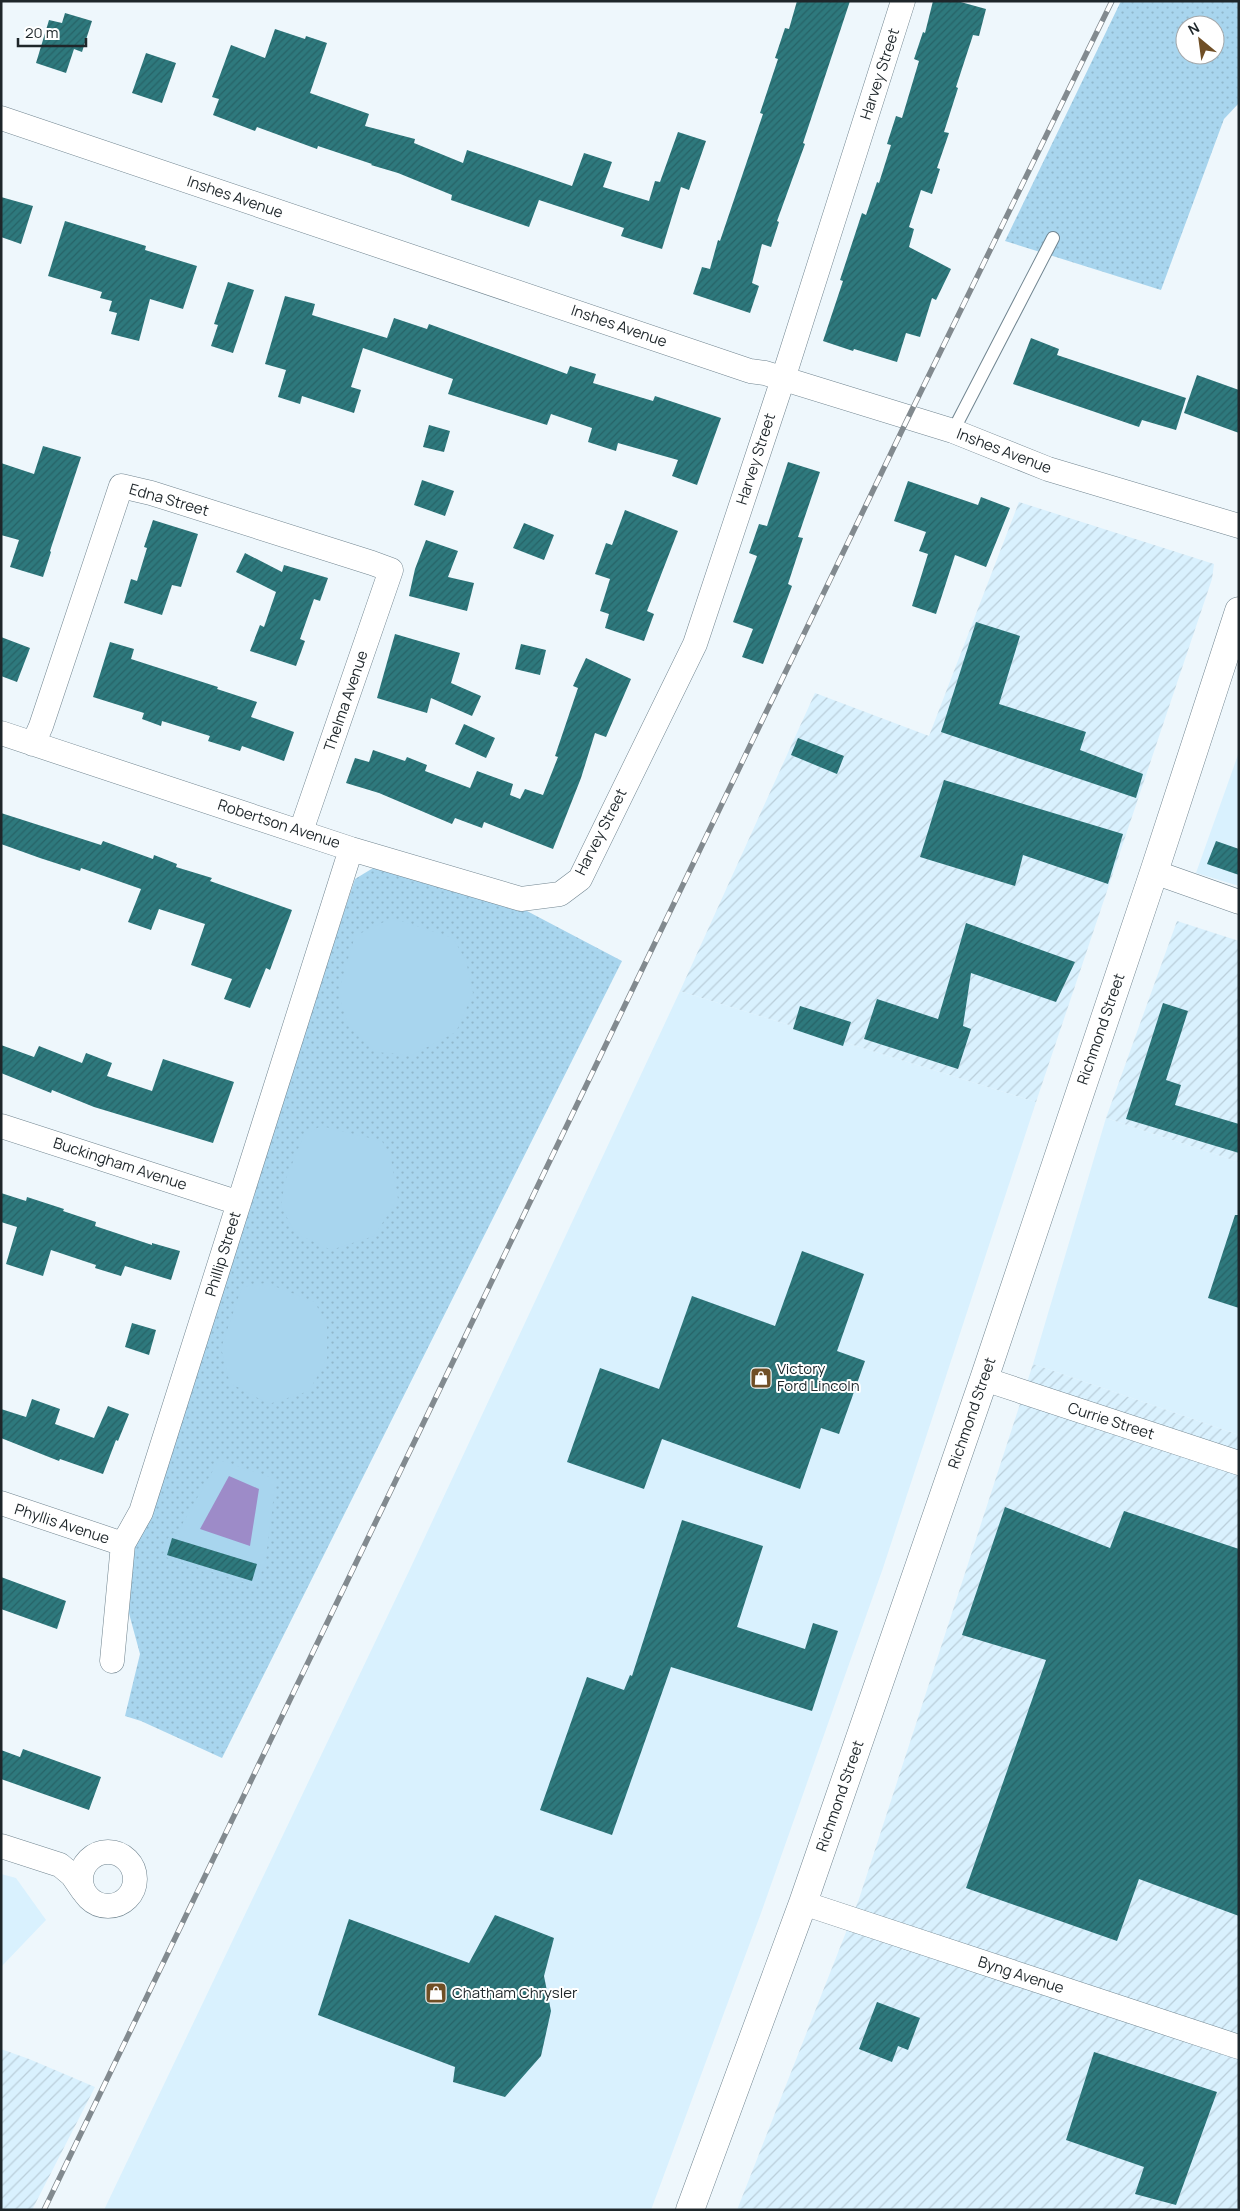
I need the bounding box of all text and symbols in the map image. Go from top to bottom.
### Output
scale bar [18,15,85,47]
north arrow [1175,15,1225,65]
text: N [1184,17,1202,39]
text: 20 m [25,22,58,43]
street label: Harvey Street [855,25,904,122]
street label: Inshes Avenue [184,170,286,223]
street label: Inshes Avenue [568,299,670,352]
street label: Harvey Street [731,410,780,507]
street label: Inshes Avenue [954,423,1055,478]
street label: Edna Street [127,478,211,521]
street label: Thelma Avenue [318,647,373,754]
street label: Harvey Street [570,785,631,879]
street label: Robertson Avenue [215,794,343,853]
street label: Richmond Street [1072,970,1129,1087]
street label: Buckingham Avenue [51,1132,190,1195]
street label: Phillip Street [200,1209,245,1299]
street label: Richmond Street [943,1354,1000,1471]
place label: Victory Ford Lincoln [777,1358,860,1396]
shop icon: Victory Ford Lincoln [749,1366,773,1390]
street label: Currie Street [1065,1397,1157,1444]
street label: Phyllis Avenue [12,1498,113,1549]
street label: Richmond Street [811,1737,868,1854]
street label: Byng Avenue [975,1951,1067,1998]
shop icon: Chatham Chrysler [424,1981,448,2005]
place label: Chatham Chrysler [452,1982,578,2003]

